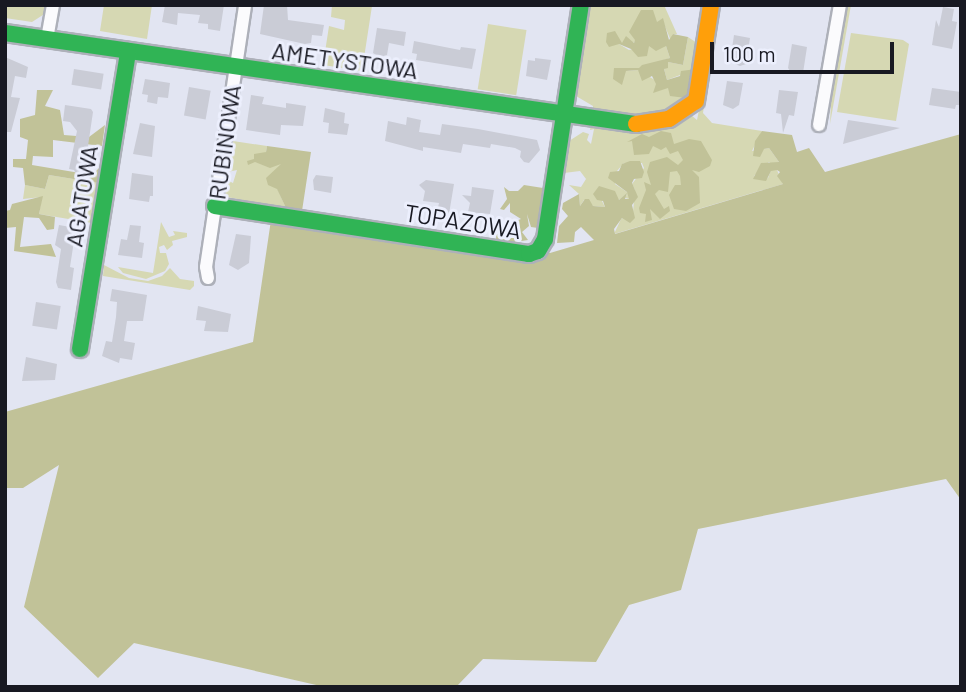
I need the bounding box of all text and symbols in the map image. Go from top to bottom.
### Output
scale bar [714,28,898,72]
street label: AMETYSTOWA [270,35,420,85]
text: 100 m [723,41,776,66]
street label: RUBINOWA [202,83,246,201]
street label: AGATOWA [59,143,103,249]
street label: TOPAZOWA [403,198,523,244]

